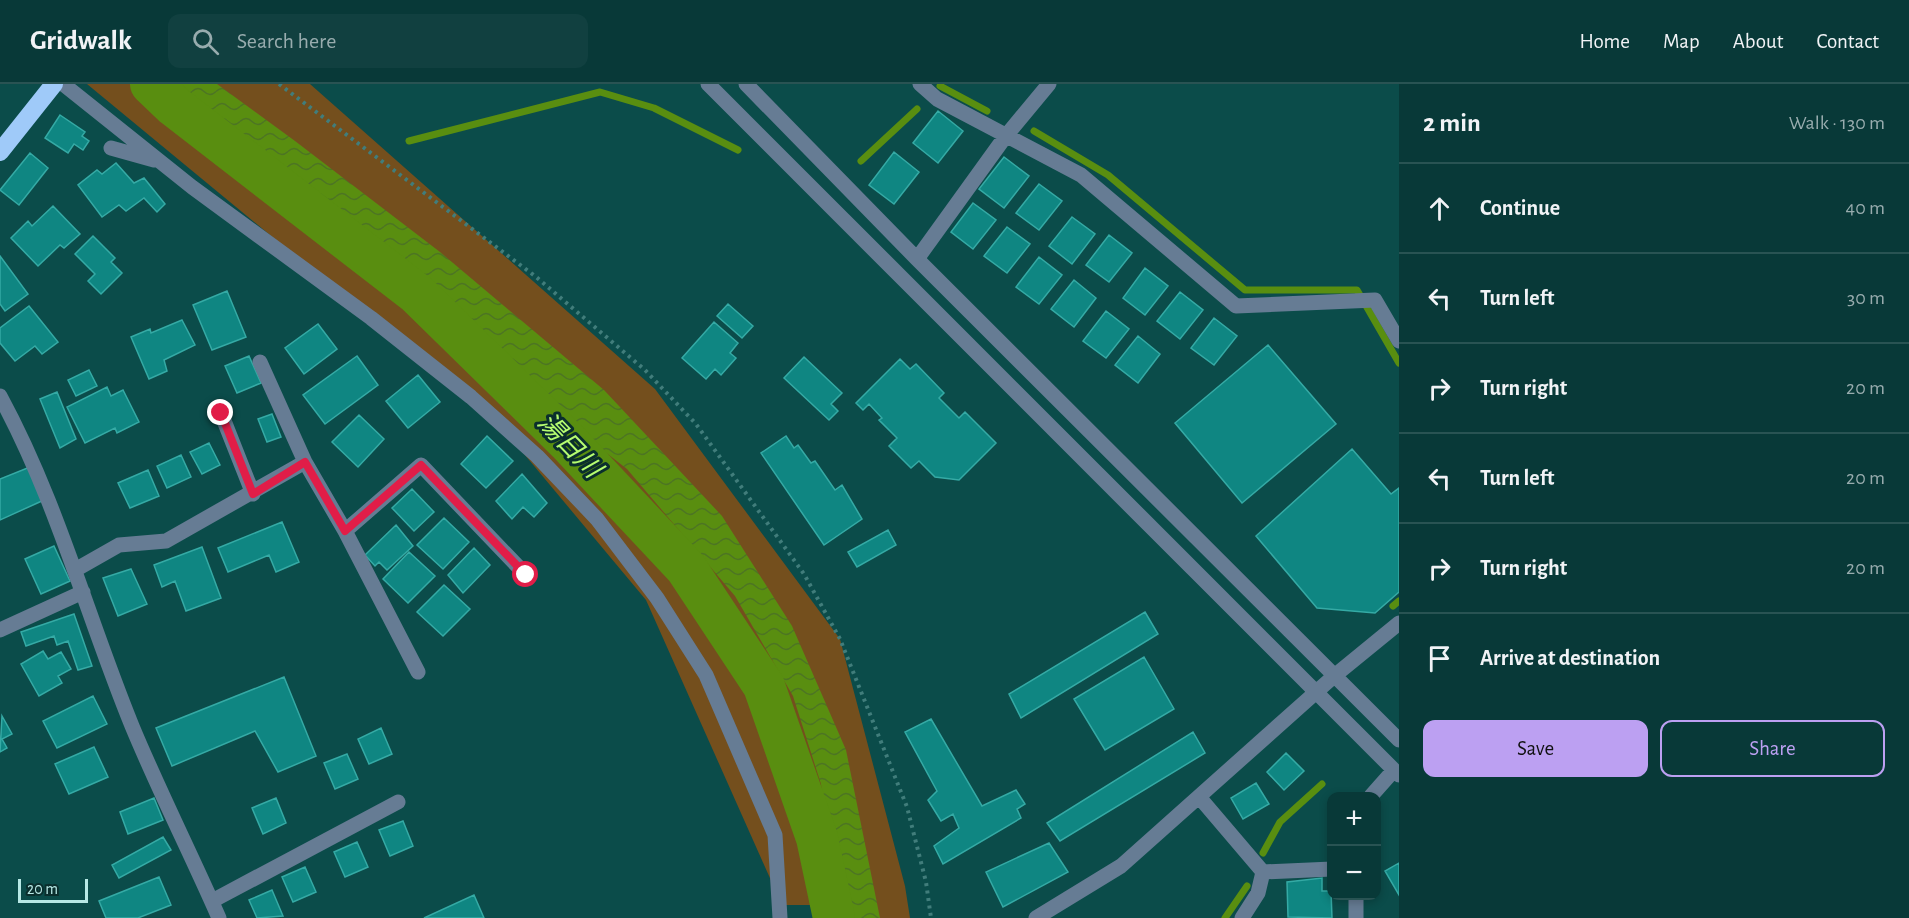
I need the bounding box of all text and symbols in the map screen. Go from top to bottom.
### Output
search box [168,14,588,68]
icon: search [189,25,222,58]
text: Gridwalk [30,27,132,55]
text: Search here [237,30,336,52]
text: Home [1579,31,1630,52]
text: Map [1663,31,1700,52]
text: About [1733,31,1783,52]
text: Contact [1816,31,1879,52]
text: 2 min [1423,110,1481,136]
text: Walk · 130 m [1789,113,1885,133]
icon: ahead [1423,192,1456,225]
text: Continue [1480,197,1560,219]
text: 40 m [1846,198,1885,218]
icon: left [1423,282,1456,315]
text: Turn left [1480,287,1554,309]
text: 30 m [1847,288,1885,308]
icon: right [1423,372,1456,405]
text: Turn right [1480,377,1567,399]
text: 20 m [1846,378,1885,398]
route end [207,399,233,425]
water label: 湯日川 [533,408,609,485]
icon: left [1423,462,1456,495]
text: Turn left [1480,467,1554,489]
text: 20 m [1846,468,1885,488]
icon: right [1423,552,1456,585]
text: Turn right [1480,557,1567,579]
text: 20 m [1846,558,1885,578]
route start [512,561,538,587]
icon: arrive [1423,642,1456,675]
text: Arrive at destination [1480,647,1660,669]
button: Save [1423,720,1648,777]
button: Share [1660,720,1885,777]
map controls [1327,792,1381,900]
button: + [1327,792,1381,846]
button: − [1327,846,1381,900]
scale bar [18,876,88,904]
text: 20 m [27,881,58,897]

